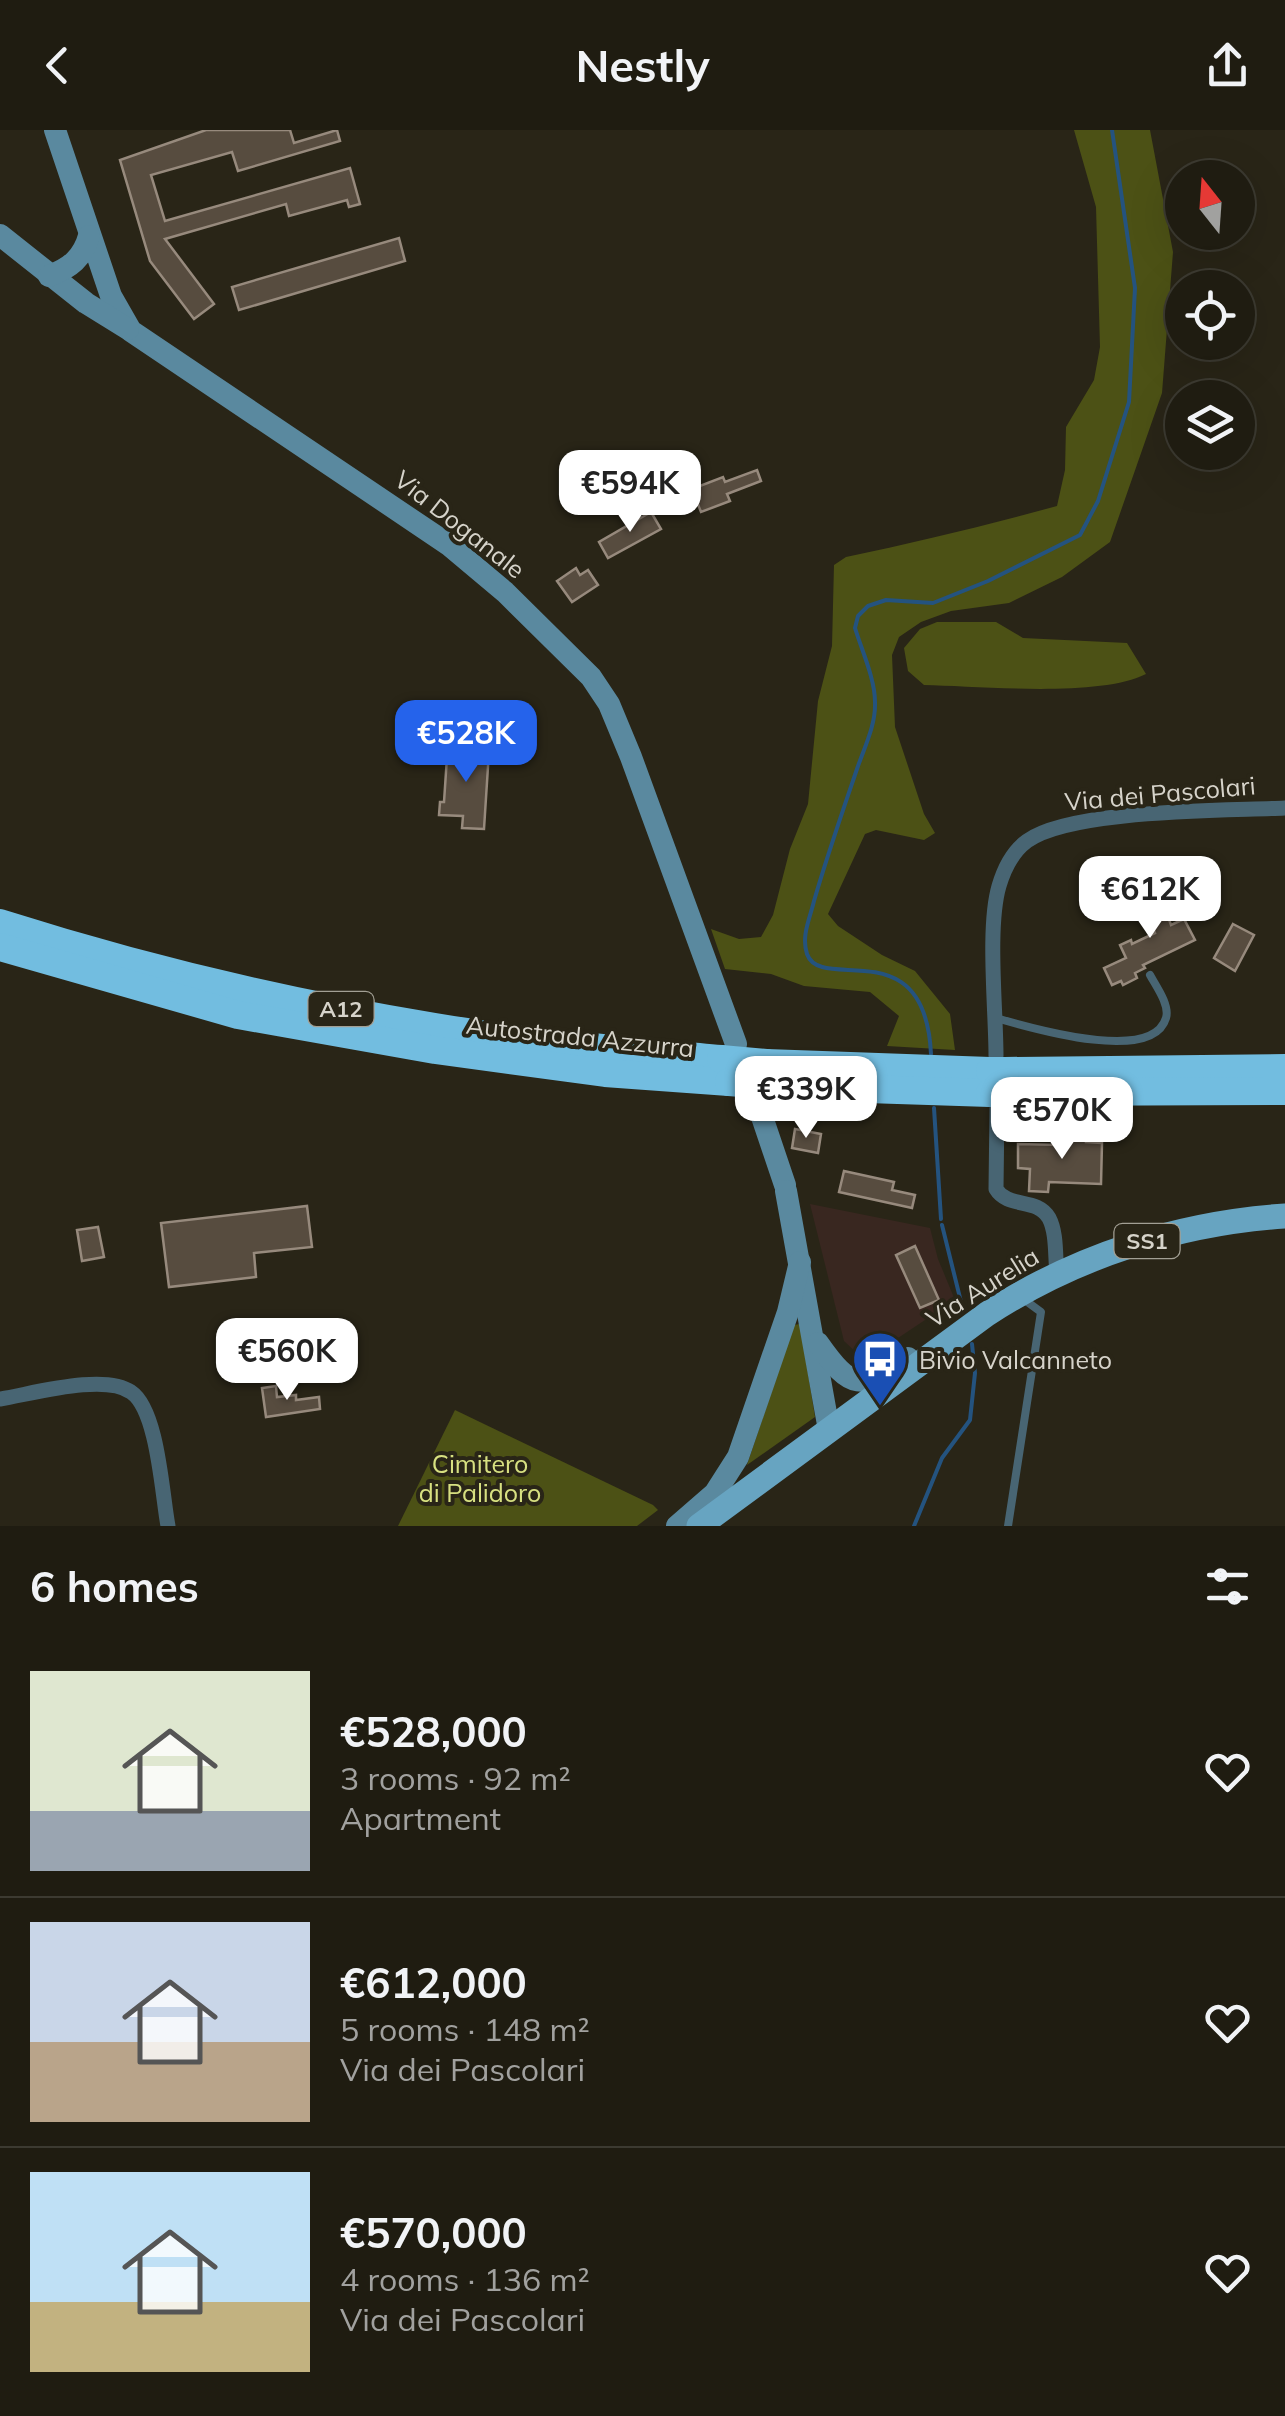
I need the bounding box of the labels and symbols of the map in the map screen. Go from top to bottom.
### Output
north arrow [1165,160,1255,250]
pin: €594K [560,450,700,535]
street label: Via Doganale [389,463,531,585]
pin: €528K [396,700,536,785]
street label: Via dei Pascolari [1063,769,1257,817]
pin: €612K [1080,856,1220,941]
road number: A12 [308,992,374,1026]
street label: Autostrada Azzurra [465,1009,695,1063]
pin: €339K [736,1056,876,1141]
pin: €570K [992,1077,1132,1162]
road number: SS1 [1114,1224,1180,1258]
street label: Via Aurelia [920,1240,1044,1334]
pin: €560K [217,1318,357,1403]
bus stop icon: Bivio Valcanneto [850,1329,910,1408]
place label: Bivio Valcanneto [919,1344,1112,1375]
park label: Cimitero di Palidoro [419,1448,541,1508]

